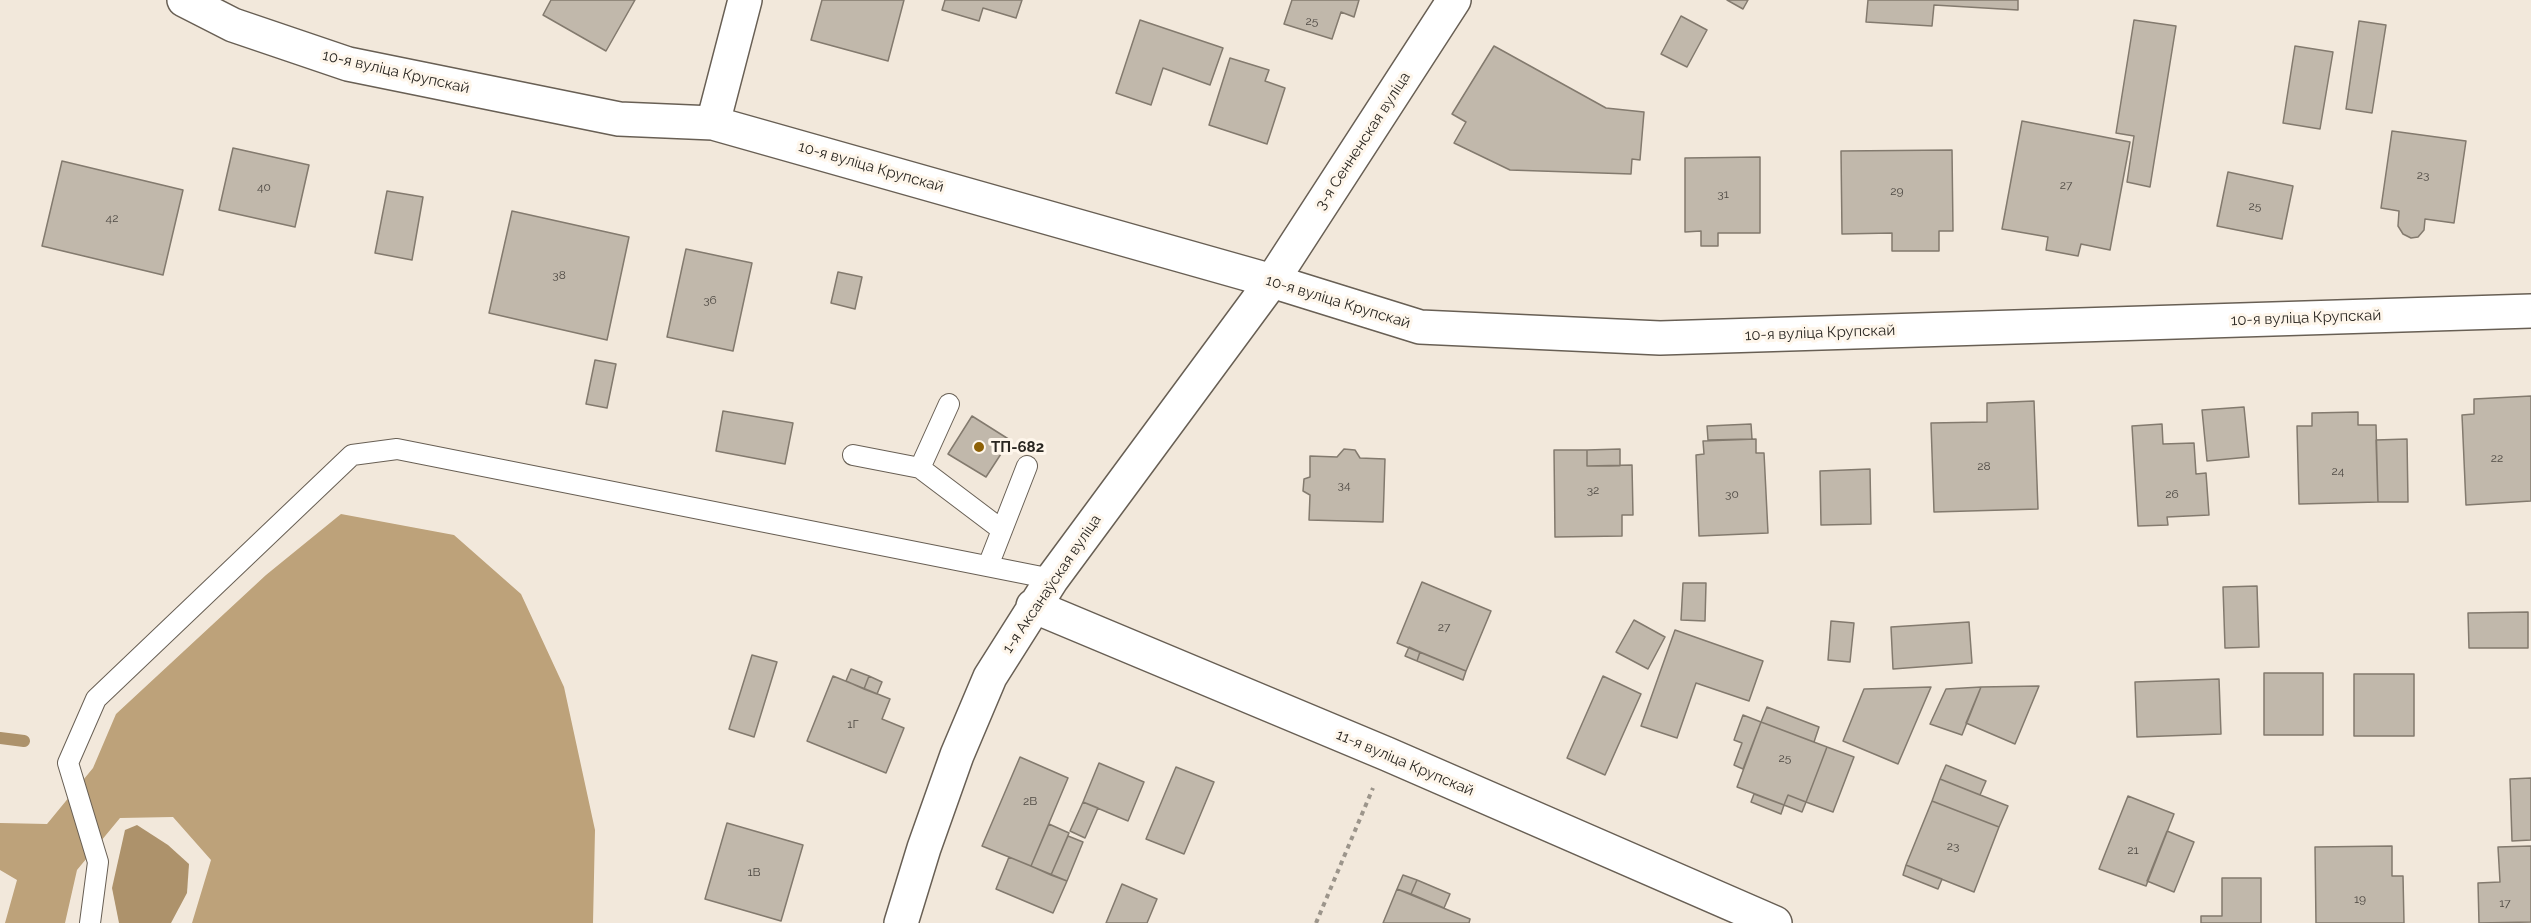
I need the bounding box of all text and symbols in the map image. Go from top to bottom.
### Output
house number: 25 [1306,14,1318,28]
street label: 10-я вуліца Крупскай [321,46,471,98]
street label: 3-я Сенненская вуліца [1312,69,1414,213]
street label: 10-я вуліца Крупскай [796,138,946,196]
house number: 23 [2417,168,2429,182]
house number: 27 [2060,178,2072,192]
house number: 40 [257,180,271,194]
house number: 29 [1890,184,1904,198]
house number: 31 [1717,187,1729,201]
house number: 25 [2249,199,2261,213]
house number: 42 [106,211,118,225]
house number: 38 [552,268,566,282]
street label: 10-я вуліца Крупскай [1263,271,1413,333]
house number: 36 [703,293,717,307]
street label: 10-я вуліца Крупскай [2231,306,2381,330]
street label: 10-я вуліца Крупскай [1745,321,1895,345]
place label: ТП-682 [991,438,1044,456]
marker: ТП-682 [972,440,986,454]
house number: 22 [2491,451,2503,465]
house number: 28 [1977,459,1991,473]
house number: 24 [2332,464,2344,478]
house number: 34 [1338,478,1350,492]
house number: 32 [1587,483,1599,497]
house number: 30 [1725,487,1739,501]
house number: 26 [2165,487,2179,501]
street label: 1-я Аксанаўская вуліца [999,511,1105,657]
house number: 27 [1438,620,1450,634]
house number: 1Г [847,717,859,731]
street label: 11-я вуліца Крупскай [1334,726,1476,800]
house number: 25 [1779,751,1791,765]
house number: 2В [1023,794,1037,808]
house number: 23 [1947,839,1959,853]
house number: 21 [2127,843,2139,857]
house number: 1В [747,865,761,879]
house number: 19 [2354,892,2366,906]
house number: 17 [2499,896,2511,910]

